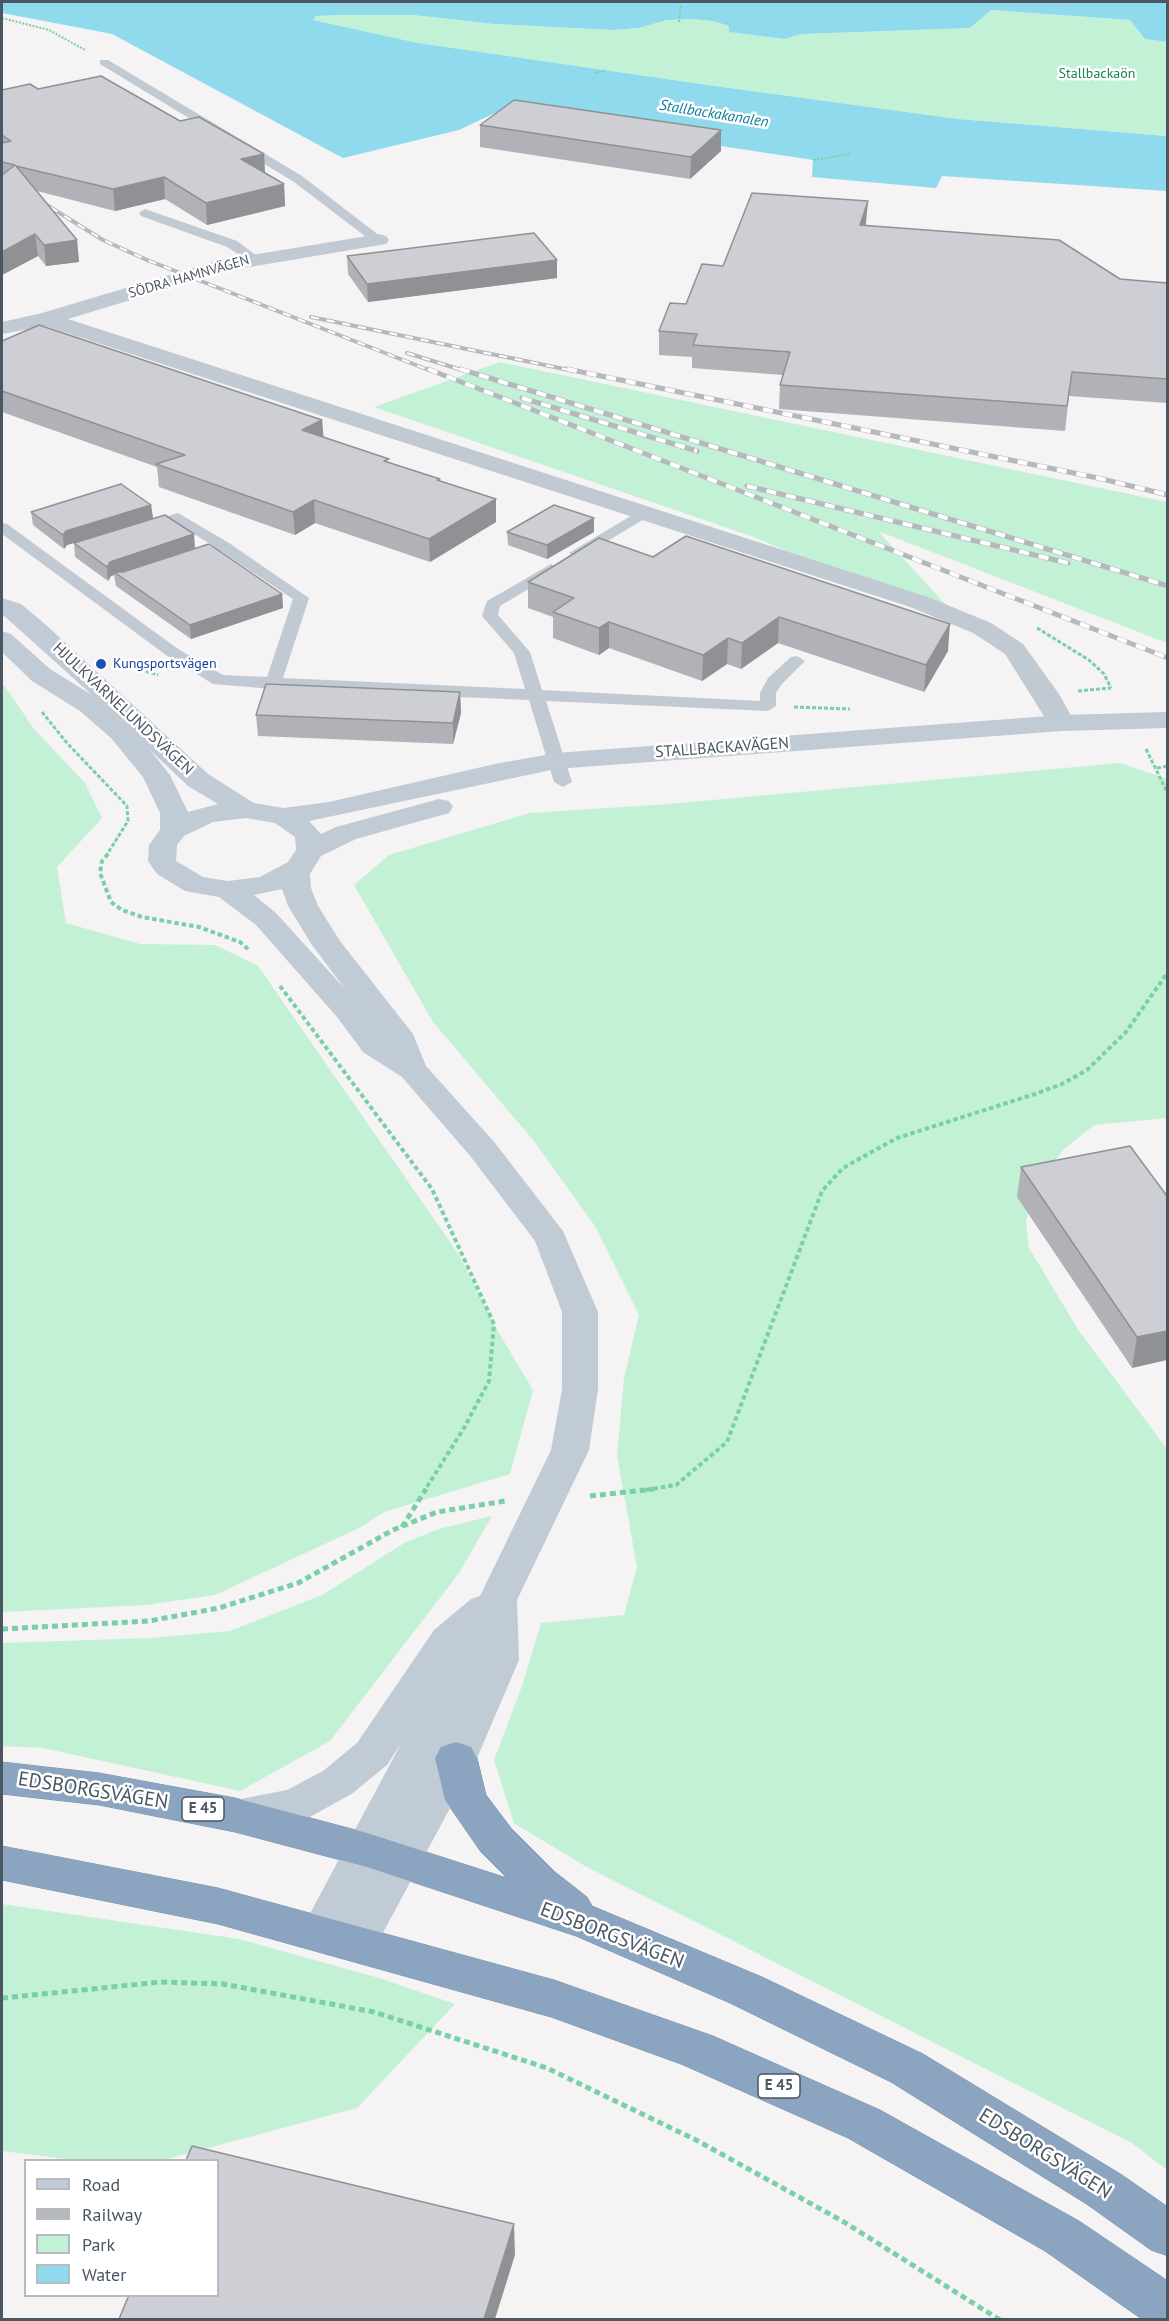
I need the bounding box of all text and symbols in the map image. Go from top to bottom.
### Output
park label: Stallbackaön [1059,66,1135,82]
water label: Stallbackakanalen [658,96,770,132]
street label: SÖDRA HAMNVÄGEN [127,252,251,302]
street label: HJULKVARNELUNDSVÄGEN [49,639,197,779]
place label: Kungsportsvägen [113,656,217,672]
marker: Kungsportsvägen [94,657,108,671]
street label: STALLBACKAVÄGEN [654,734,790,762]
street label: EDSBORGSVÄGEN [16,1767,170,1815]
road number: E 45 [182,1797,224,1821]
street label: EDSBORGSVÄGEN [537,1898,687,1974]
road number: E 45 [758,2074,800,2098]
street label: EDSBORGSVÄGEN [974,2104,1116,2204]
legend [24,2159,219,2297]
text: Road [82,2173,120,2196]
text: Railway [82,2203,142,2226]
text: Park [82,2233,115,2256]
text: Water [82,2263,126,2286]

